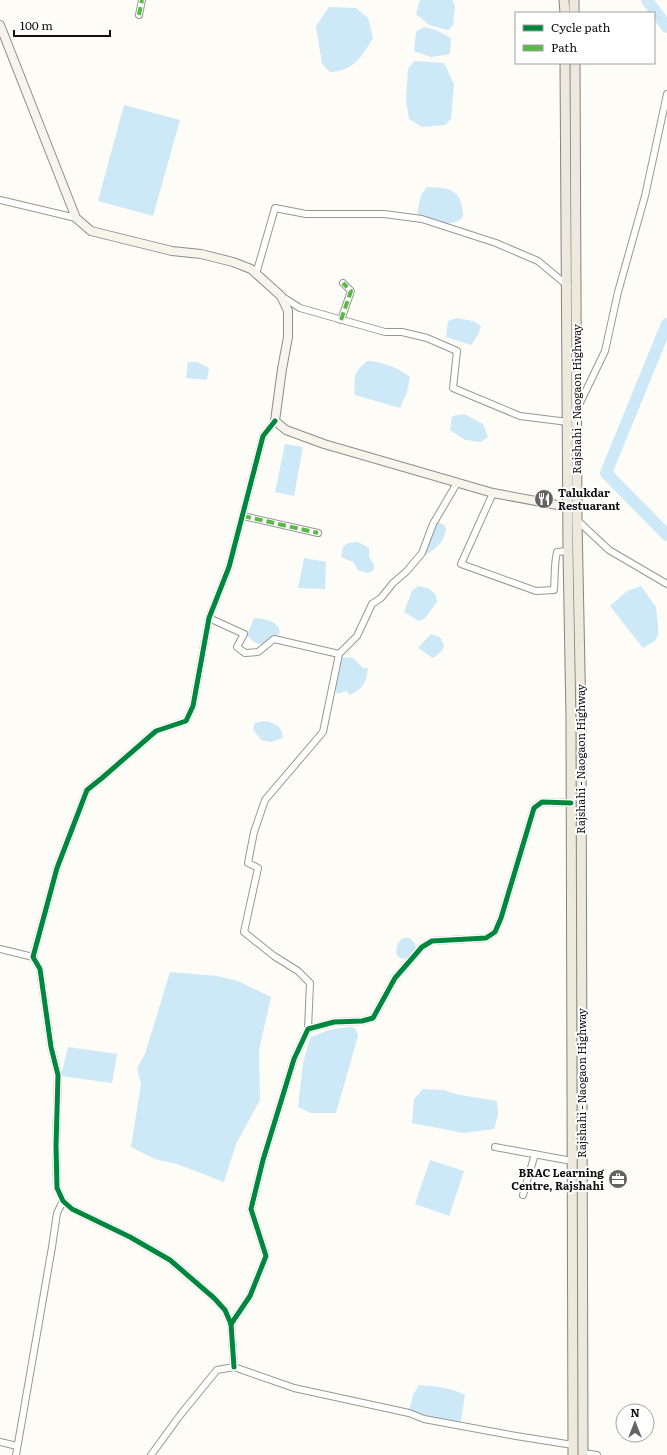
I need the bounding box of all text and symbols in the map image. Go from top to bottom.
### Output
scale bar [14,12,110,38]
legend [515,12,655,64]
text: 100 m [20,16,53,34]
text: Cycle path [551,18,611,36]
text: Path [551,38,577,56]
street label: Rajshahi - Naogaon Highway [568,323,584,474]
place label: Talukdar Restuarant [558,484,620,513]
restaurant icon: Talukdar Restuarant [533,488,555,510]
street label: Rajshahi - Naogaon Highway [572,683,588,834]
street label: Rajshahi - Naogaon Highway [573,1007,589,1158]
place label: BRAC Learning Centre, Rajshahi [511,1164,604,1193]
office icon: BRAC Learning Centre, Rajshahi [607,1168,629,1190]
north arrow [615,1403,655,1443]
text: N [630,1404,640,1420]

